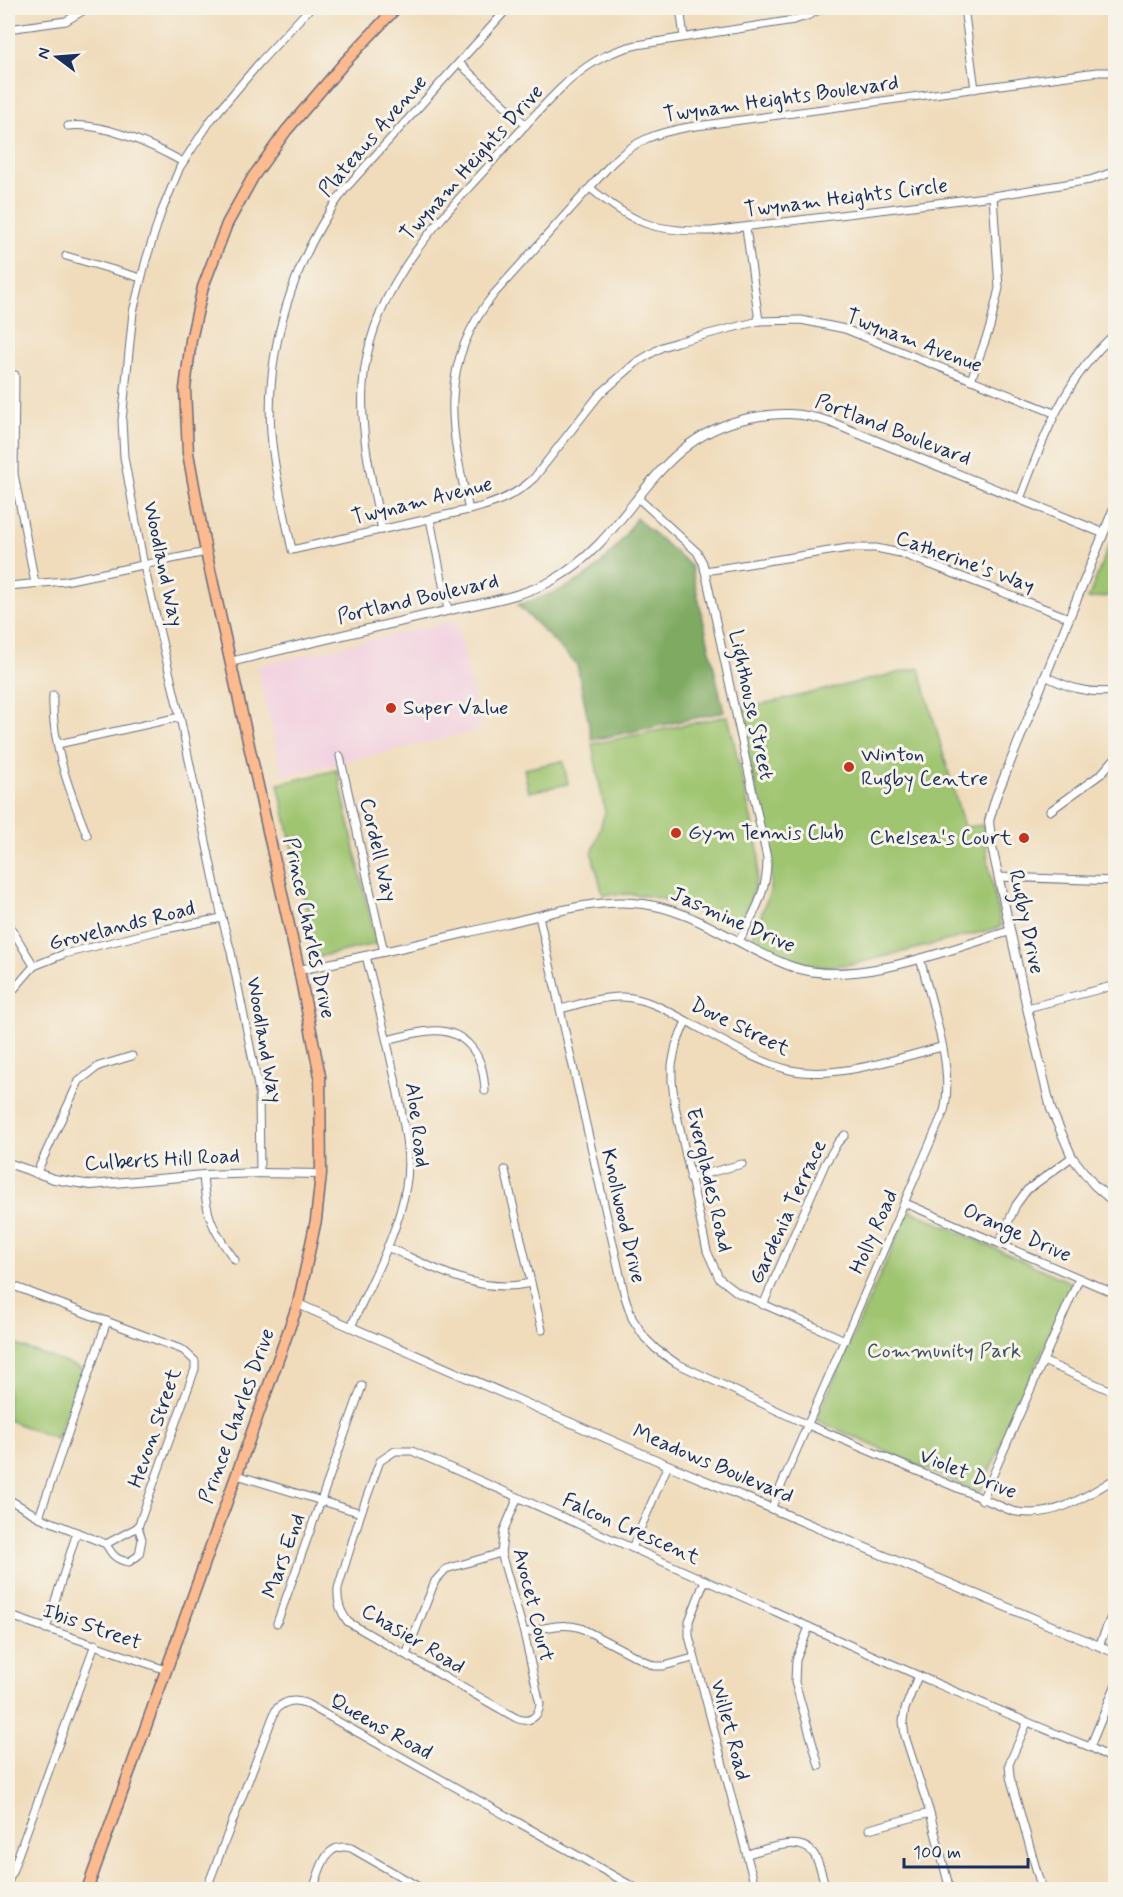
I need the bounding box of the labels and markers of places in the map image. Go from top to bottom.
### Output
place label: Super Value [403,694,509,722]
marker: Super Value [384,701,398,715]
place label: Winton Rugby Centre [861,741,988,795]
marker: Winton Rugby Centre [842,760,856,774]
place label: Gym Tennis Club [688,819,844,847]
place label: Chelsea's Court [869,824,1013,852]
marker: Gym Tennis Club [669,826,683,840]
marker: Chelsea's Court [1017,831,1031,845]

